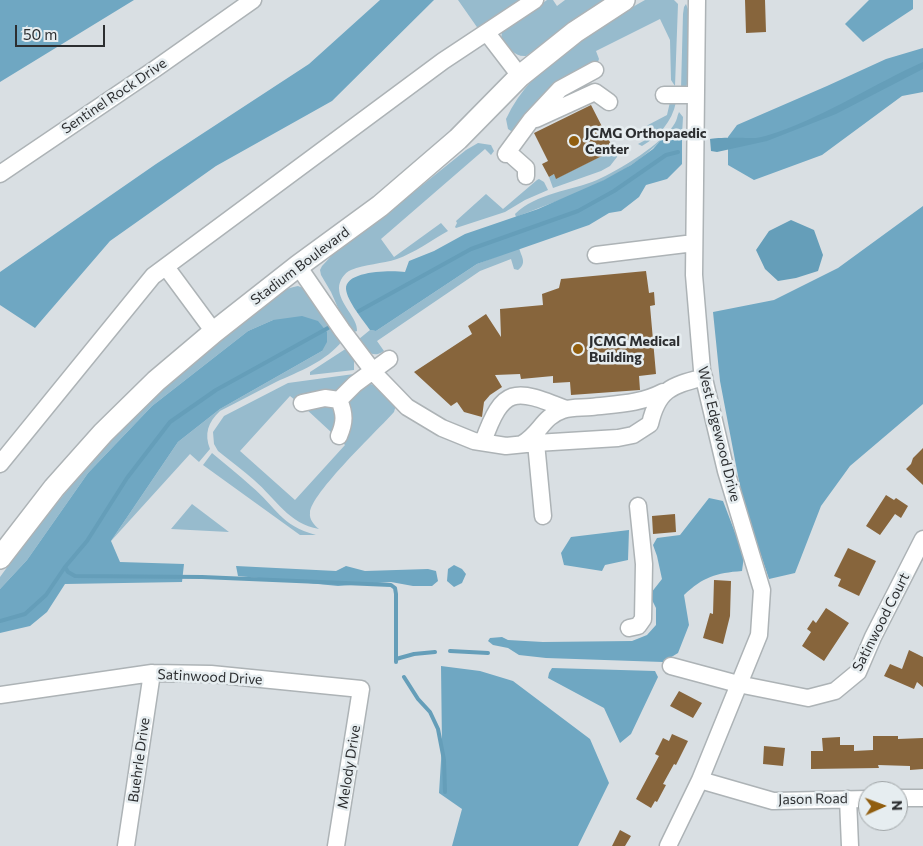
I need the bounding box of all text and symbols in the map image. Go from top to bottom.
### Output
scale bar [18,15,108,47]
text: 50 m [23,25,57,43]
street label: Sentinel Rock Drive [58,55,170,137]
place label: JCMG Orthopaedic Center [585,125,707,158]
marker: JCMG Orthopaedic Center [567,134,581,148]
street label: Stadium Boulevard [247,223,353,309]
place label: JCMG Medical Building [589,333,680,366]
marker: JCMG Medical Building [571,342,585,356]
street label: West Edgewood Drive [694,365,744,503]
street label: Satinwood Court [849,570,913,674]
street label: Satinwood Drive [157,666,263,688]
street label: Buehrle Drive [125,717,153,803]
street label: Melody Drive [334,724,364,810]
north arrow [858,781,908,831]
street label: Jason Road [778,790,848,808]
text: N [889,800,906,811]

